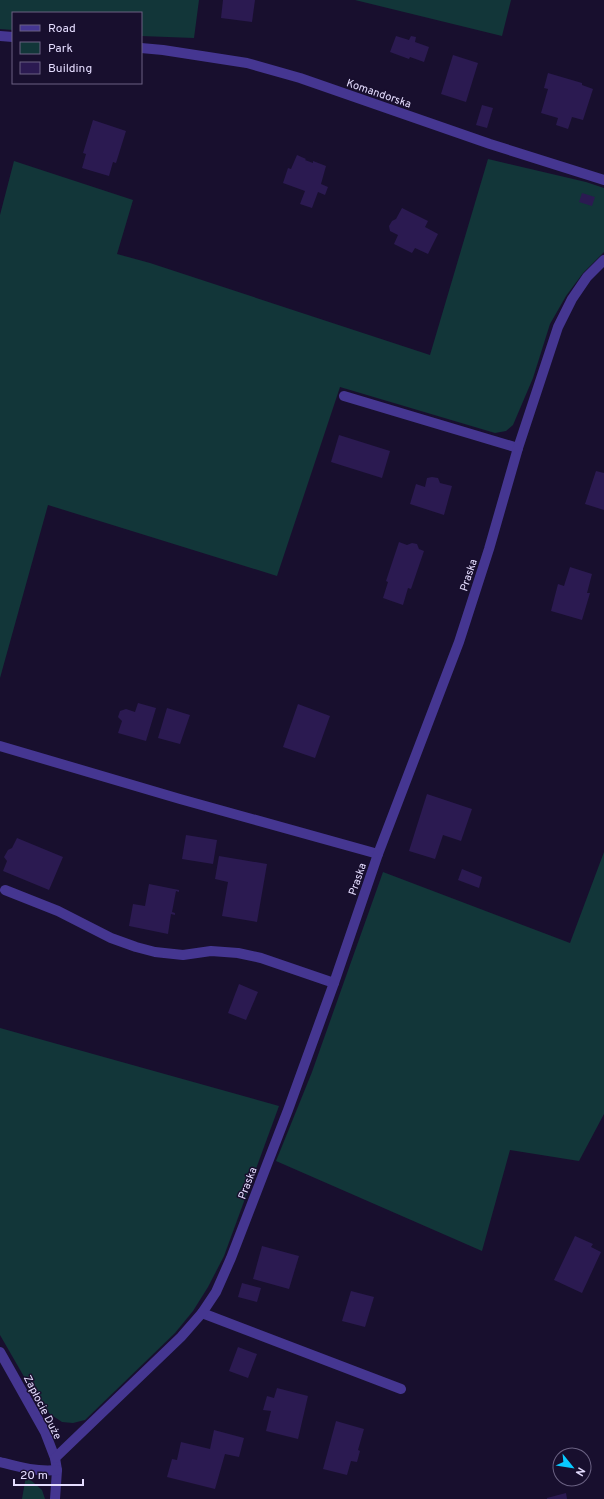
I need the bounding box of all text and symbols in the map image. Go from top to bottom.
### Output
legend [12,12,142,84]
text: Road [48,21,76,37]
text: Park [48,41,73,57]
text: Building [48,61,92,77]
street label: Komandorska [344,76,413,112]
street label: Praska [457,557,481,593]
street label: Praska [346,861,370,897]
street label: Praska [235,1165,261,1201]
street label: Zapłocie Duże [20,1373,64,1442]
north arrow [552,1447,592,1487]
scale bar [14,1461,83,1487]
text: N [572,1465,588,1478]
text: 20 m [20,1468,48,1484]

